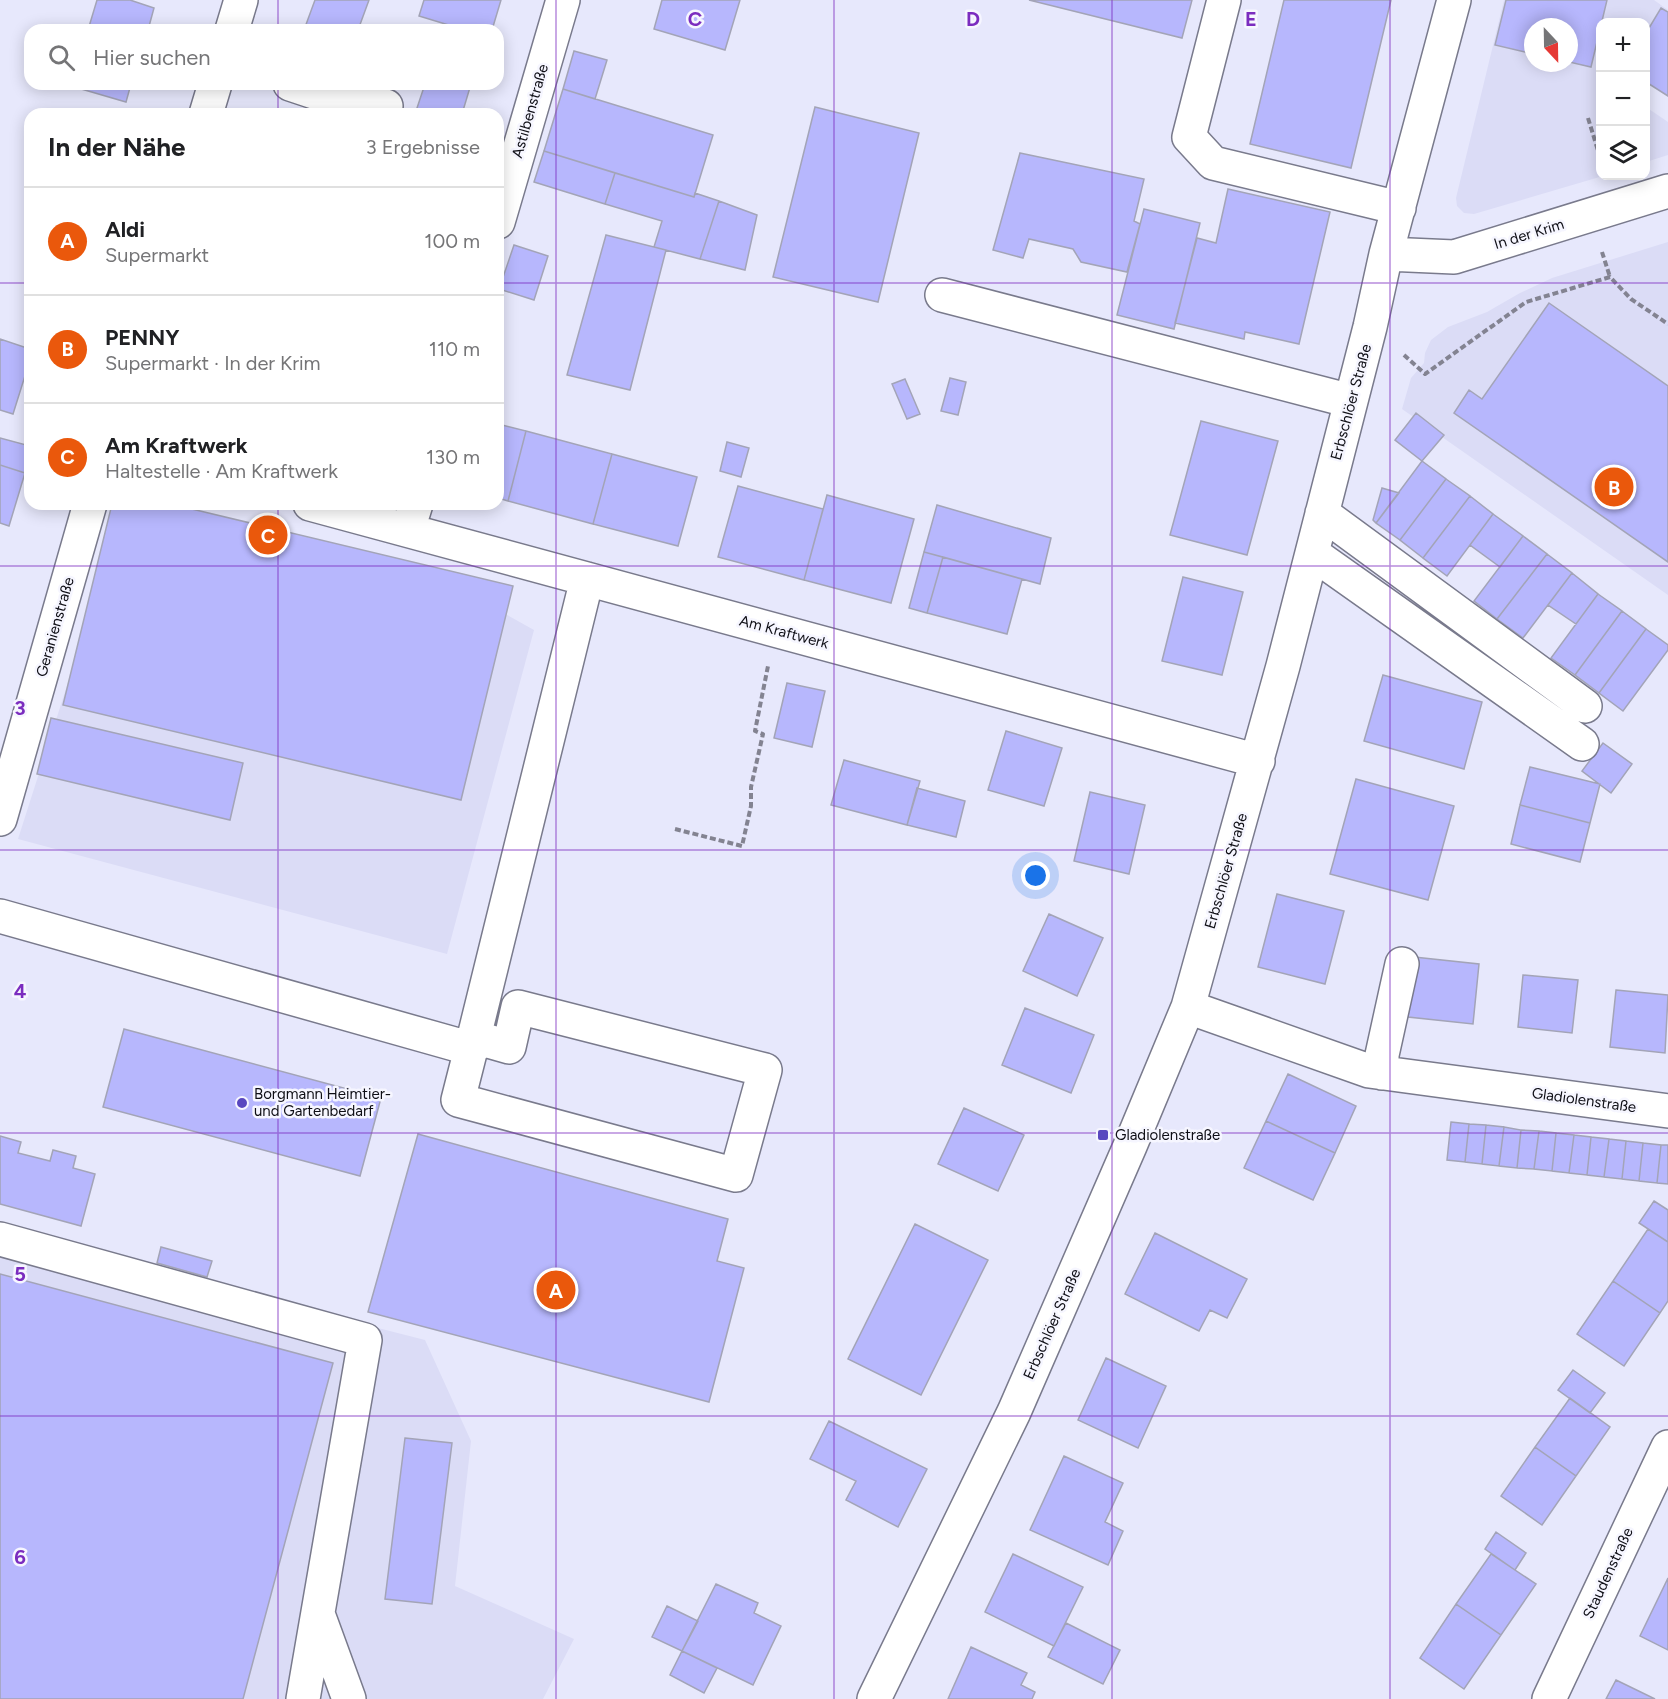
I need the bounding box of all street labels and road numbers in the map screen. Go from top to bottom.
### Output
street label: Astilbenstraße [508,62,552,160]
street label: In der Krim [1492,215,1566,253]
street label: Erbschlöer Straße [1327,342,1375,462]
street label: Geranienstraße [32,575,78,679]
street label: Am Kraftwerk [737,611,831,653]
street label: Erbschlöer Straße [1201,811,1251,931]
street label: Gladiolenstraße [1531,1084,1637,1116]
street label: Erbschlöer Straße [1019,1266,1085,1382]
street label: Staudenstraße [1579,1525,1637,1621]

